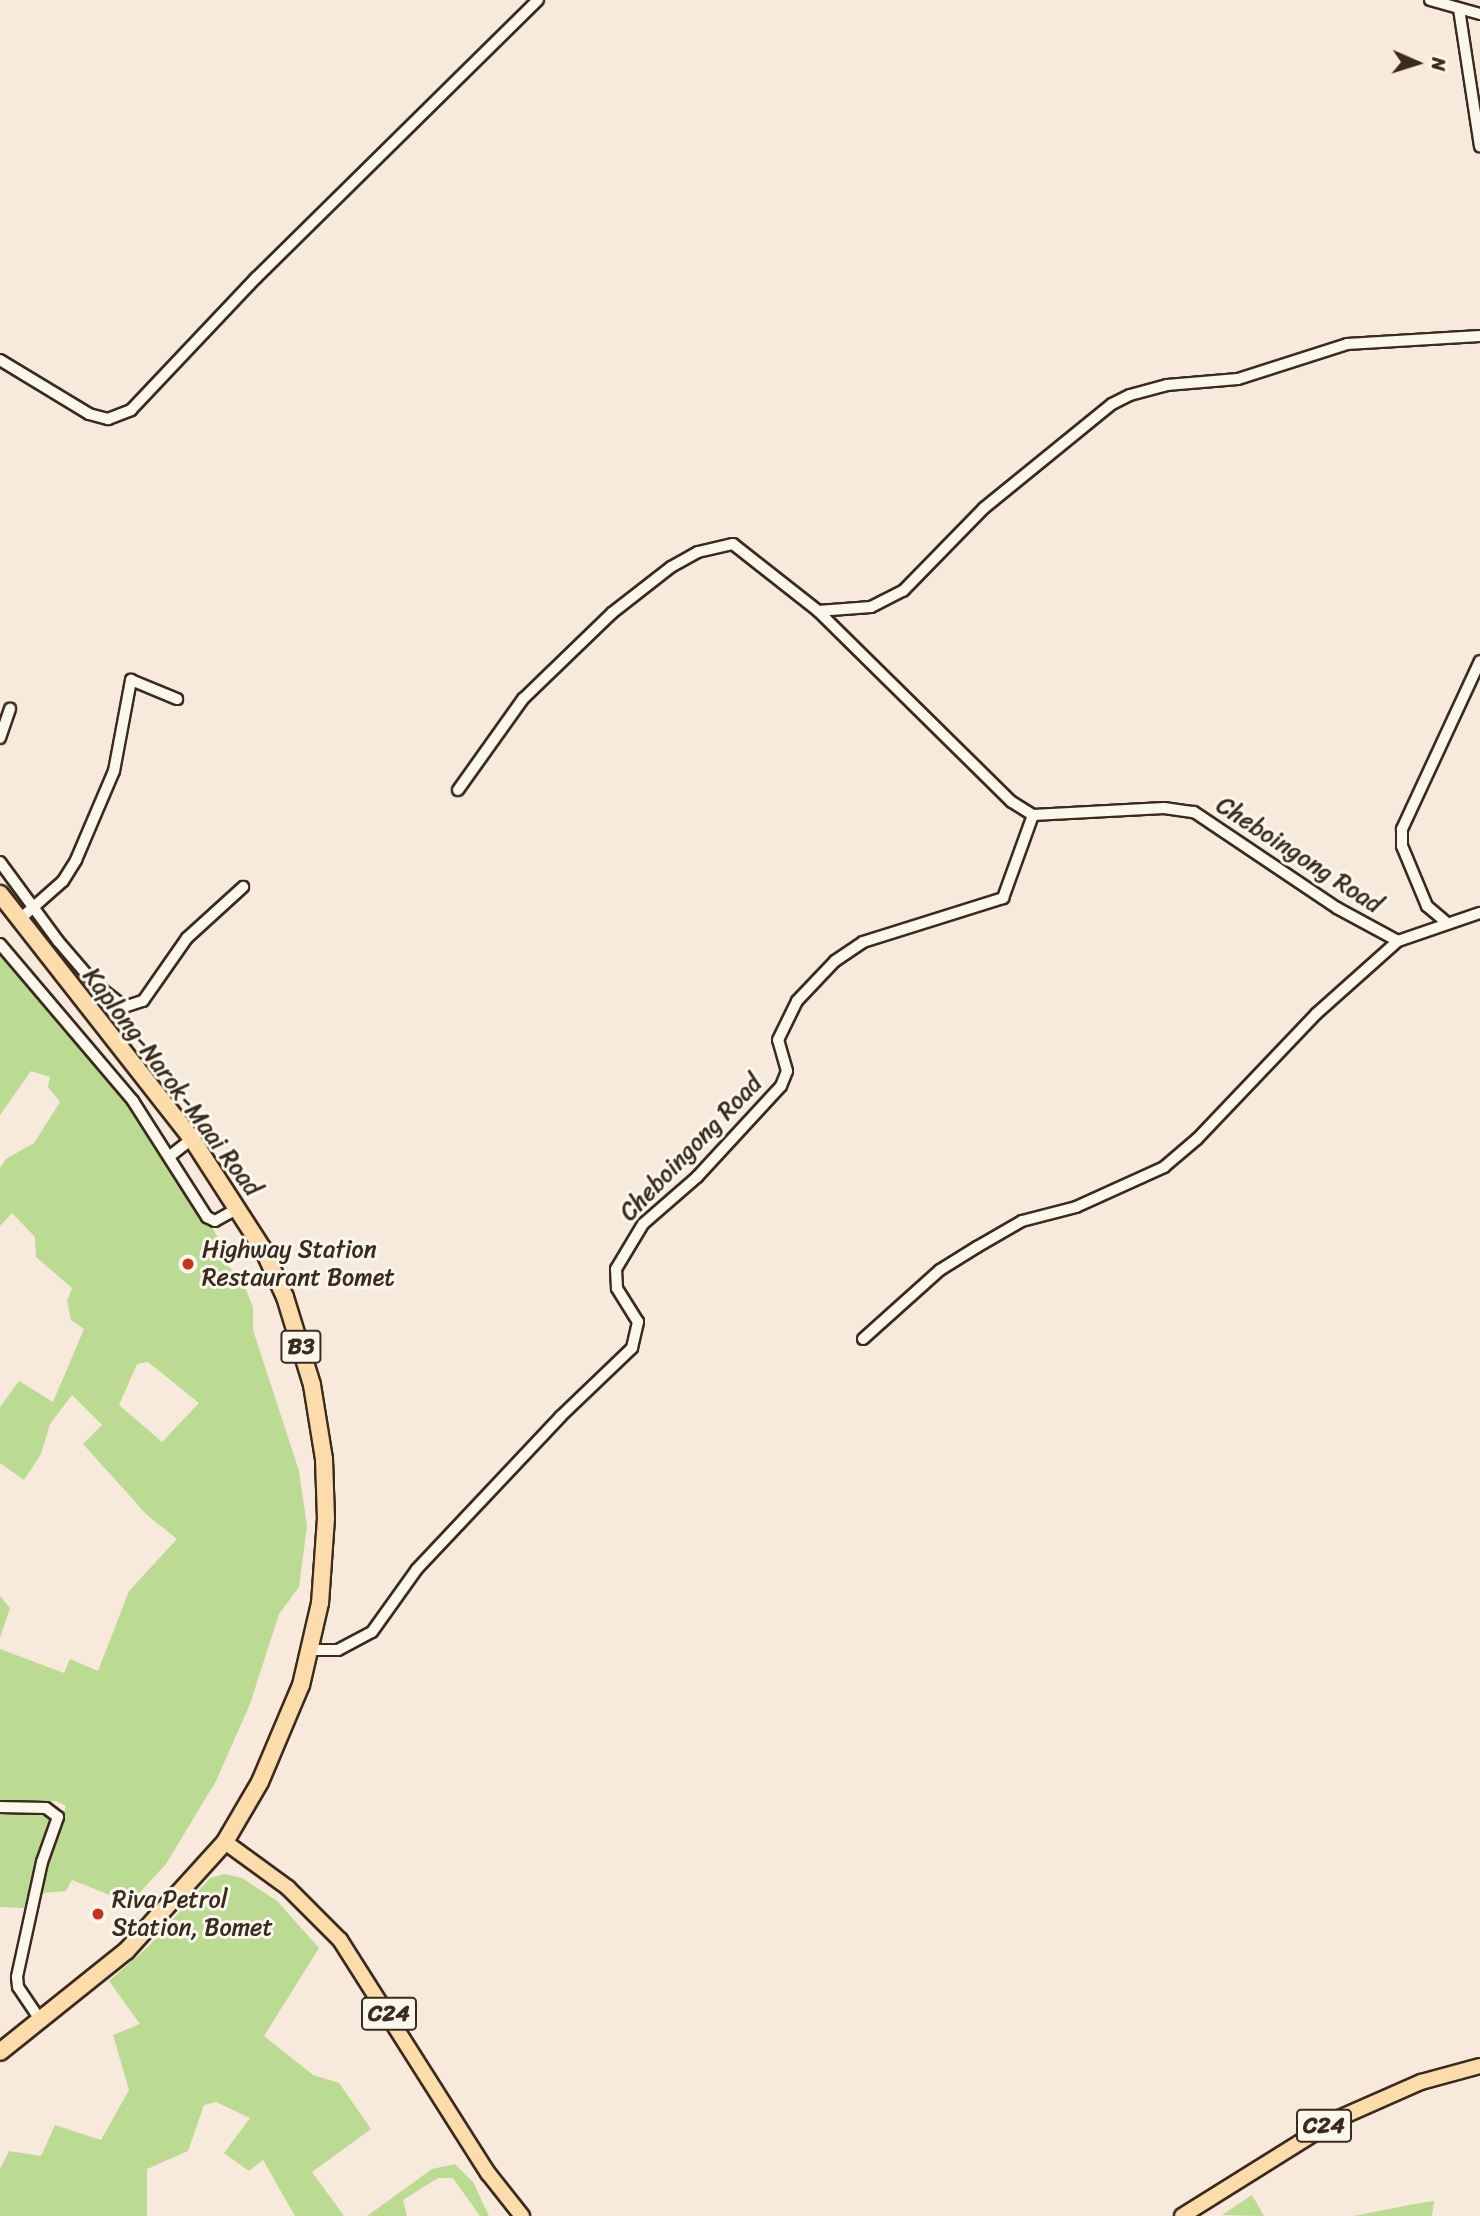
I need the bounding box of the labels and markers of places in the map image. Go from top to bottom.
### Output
place label: Highway Station Restaurant Bomet [202,1236,395,1292]
marker: Highway Station Restaurant Bomet [180,1256,196,1272]
place label: Riva Petrol Station, Bomet [112,1886,273,1942]
marker: Riva Petrol Station, Bomet [90,1906,106,1922]

